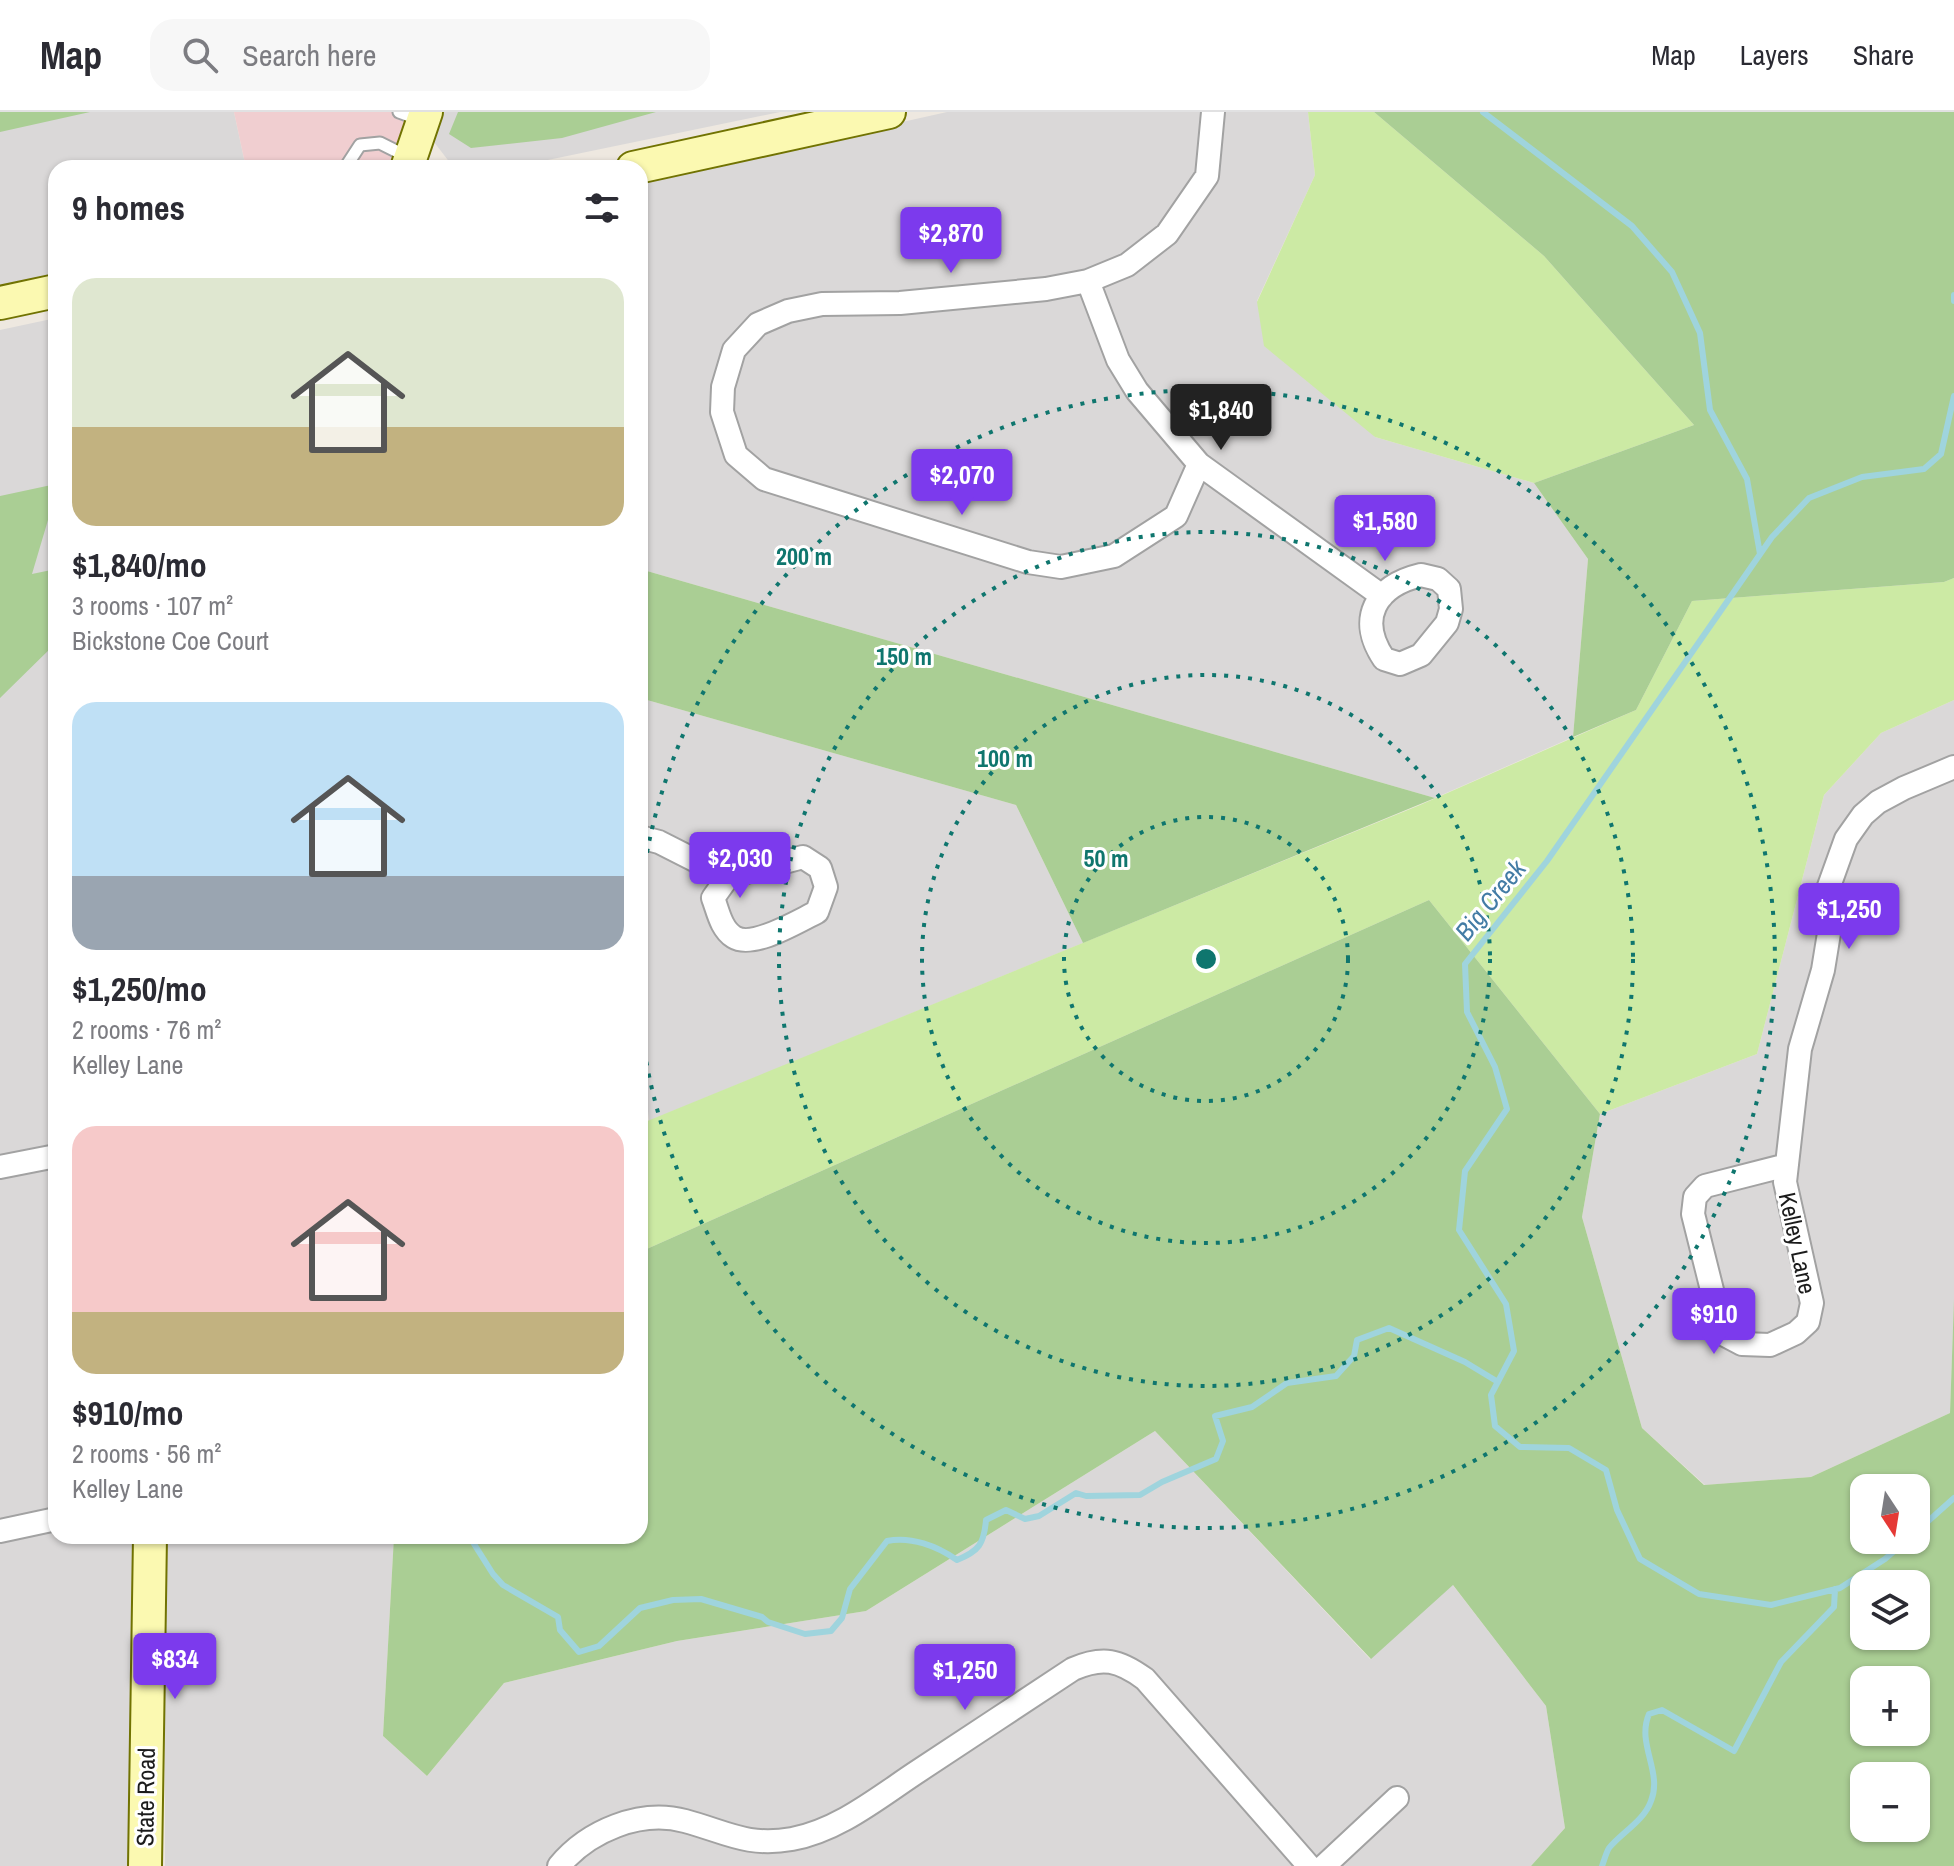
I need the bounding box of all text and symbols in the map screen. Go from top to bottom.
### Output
search box [150,19,710,91]
text: Map [40,30,102,81]
icon: search [178,33,222,77]
text: Search here [242,35,376,75]
text: Map [1651,36,1696,74]
text: Layers [1740,36,1809,74]
text: Share [1853,36,1914,74]
text: 9 homes [72,185,185,231]
icon: filters [580,186,624,230]
pin: $2,870 [886,207,1016,275]
text: $2,870 [918,215,984,250]
icon: home [276,330,420,474]
pin: $1,840 [1156,384,1286,452]
text: $1,840 [1188,392,1254,427]
pin: $2,070 [897,449,1027,517]
text: $2,070 [929,457,995,492]
pin: $1,580 [1320,495,1450,563]
text: $1,580 [1352,503,1418,538]
text: 200 m [776,540,832,572]
text: $1,840/mo [72,542,207,588]
text: 3 rooms · 107 m² [72,588,233,623]
text: Bickstone Coe Court [72,623,269,658]
text: 150 m [876,640,932,672]
text: 100 m [977,742,1033,774]
icon: home [276,754,420,898]
pin: $2,030 [675,832,805,900]
text: $2,030 [707,840,773,875]
text: 50 m [1084,842,1128,874]
water label: Big Creek [1447,851,1534,948]
pin: $1,250 [1784,883,1914,951]
text: $1,250 [1816,891,1882,926]
centre of rings [1192,945,1220,973]
text: $1,250/mo [72,966,207,1012]
text: 2 rooms · 76 m² [72,1012,221,1047]
text: Kelley Lane [72,1047,183,1082]
icon: home [276,1178,420,1322]
street label: Kelley Lane [1772,1189,1824,1297]
pin: $910 [1667,1288,1761,1356]
text: $910 [1690,1296,1738,1331]
text: $910/mo [72,1390,184,1436]
text: 2 rooms · 56 m² [72,1436,221,1471]
text: Kelley Lane [72,1471,183,1506]
north arrow [1850,1474,1930,1554]
map controls [1850,1474,1930,1842]
button: layers [1850,1570,1930,1650]
pin: $834 [128,1633,222,1701]
text: $834 [151,1641,199,1676]
pin: $1,250 [900,1644,1030,1712]
text: $1,250 [932,1652,998,1687]
button: + [1850,1666,1930,1746]
street label: State Road [128,1747,162,1847]
button: − [1850,1762,1930,1842]

